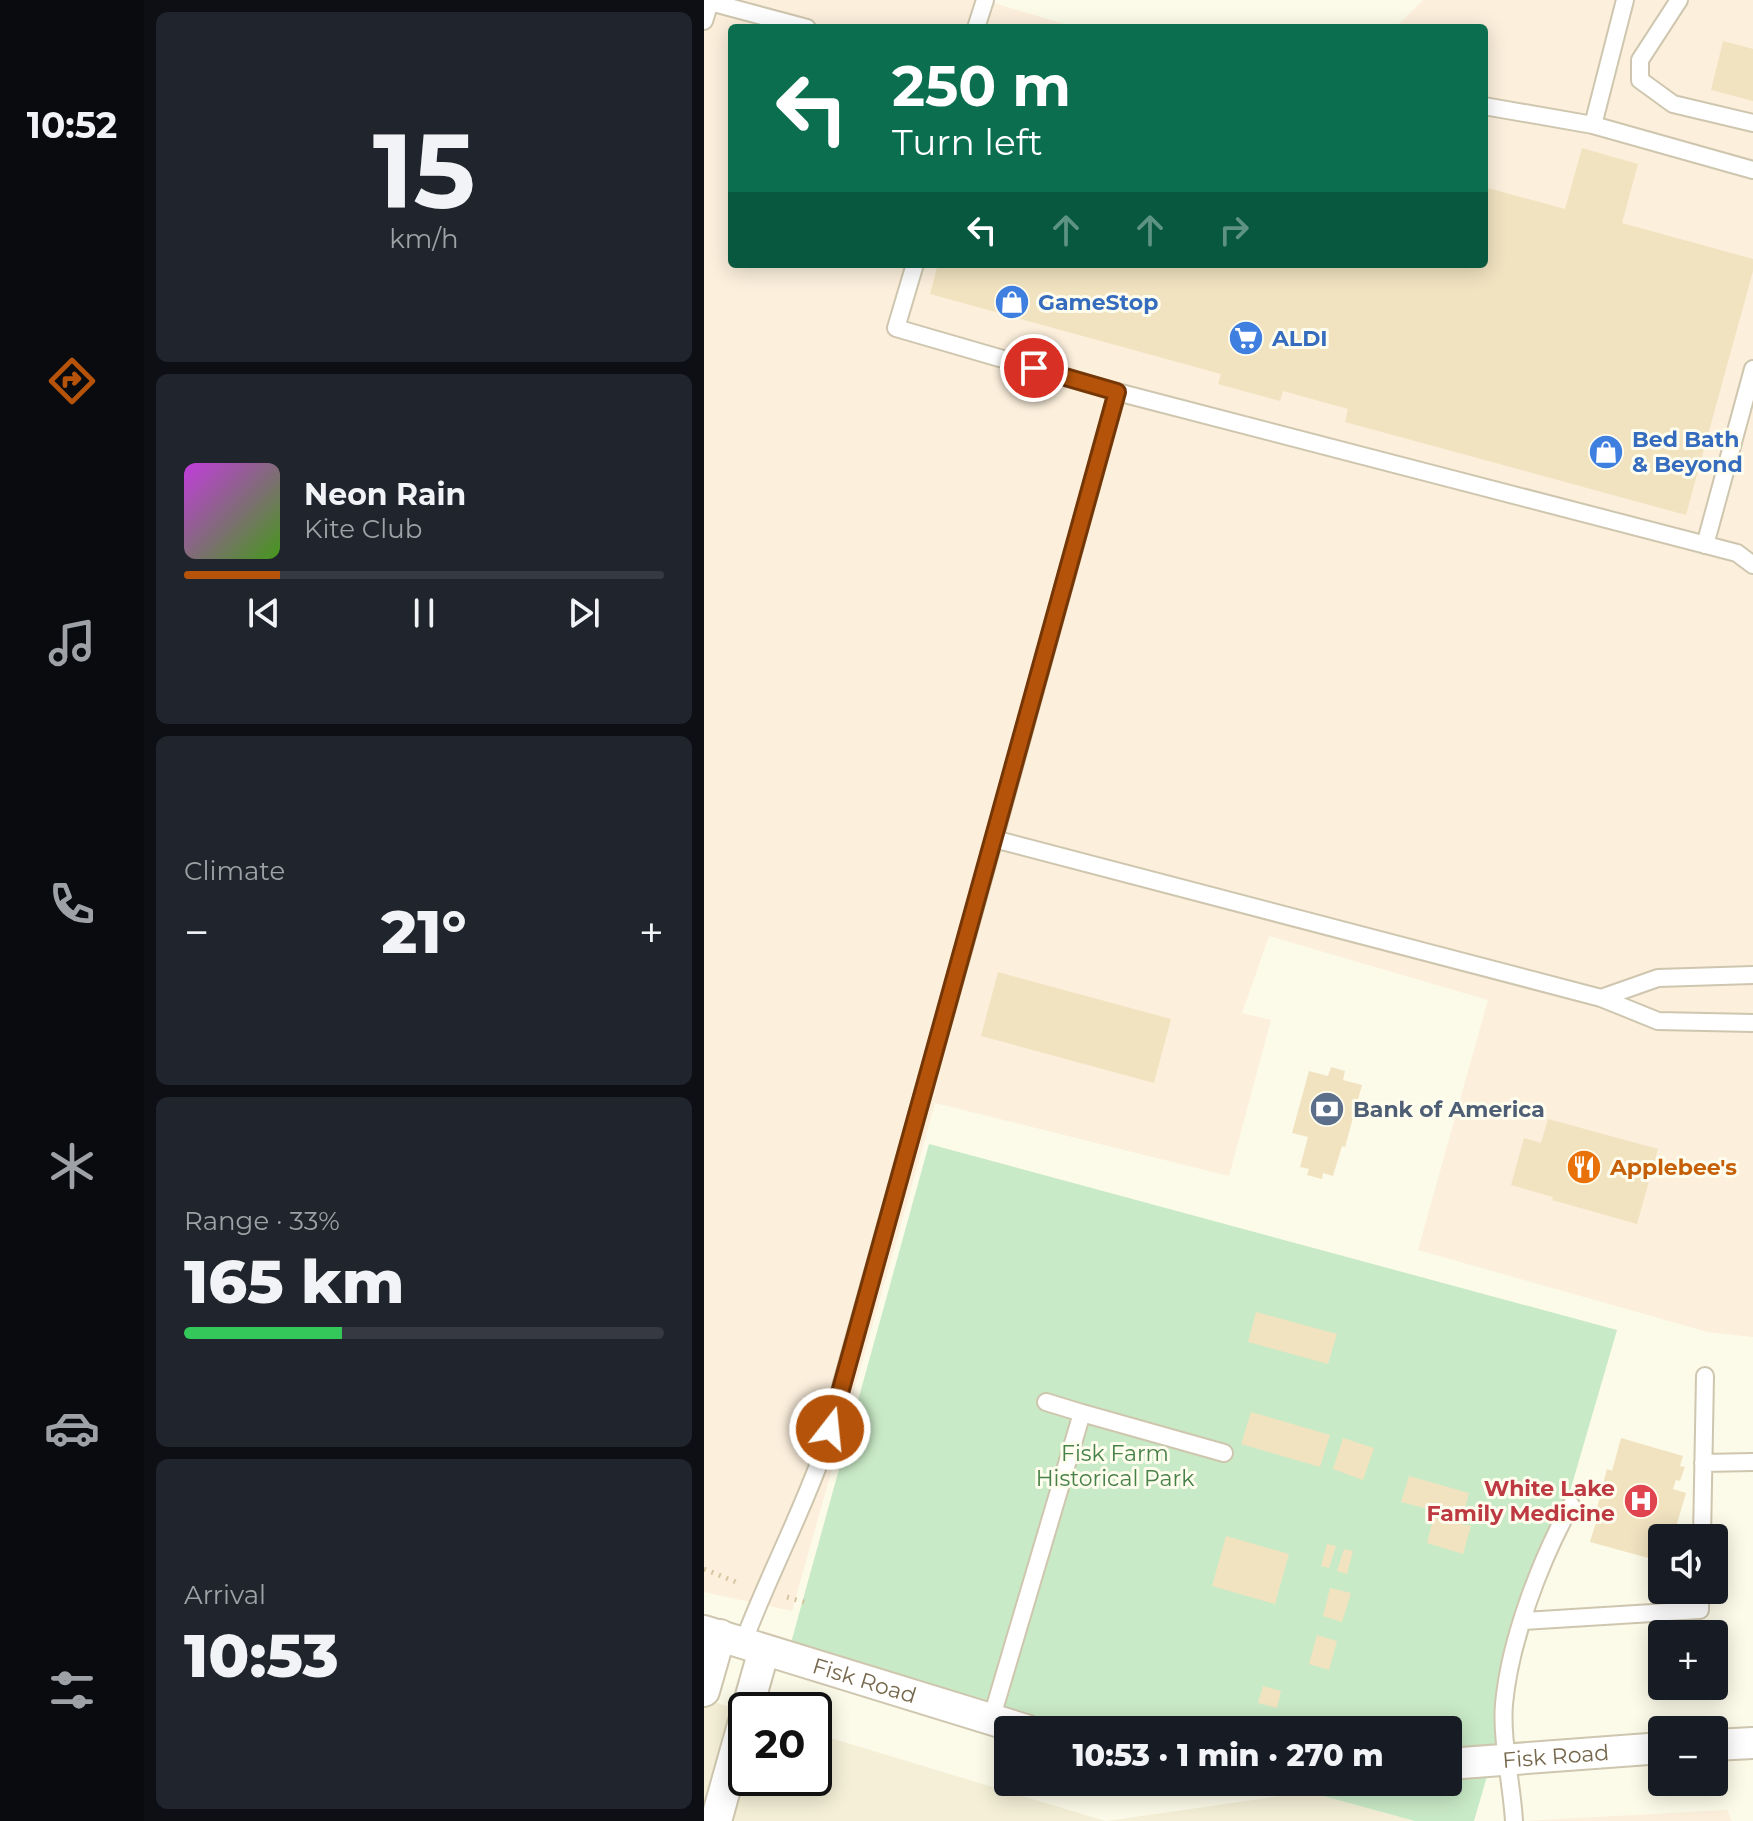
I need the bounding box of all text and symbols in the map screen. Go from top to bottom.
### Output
text: 250 m [892,52,1071,120]
icon: left [760,56,864,160]
text: 10:52 [27,103,117,147]
text: 15 [373,107,475,234]
text: Turn left [892,120,1043,164]
icon: left [960,208,1004,252]
icon: ahead [1044,208,1088,252]
icon: ahead [1128,208,1172,252]
icon: right [1212,208,1256,252]
text: km/h [389,223,459,255]
shop icon: GameStop [993,283,1031,321]
place label: GameStop [1038,289,1158,316]
supermarket icon: ALDI [1227,319,1265,357]
place label: ALDI [1271,325,1328,352]
pin [1000,334,1068,402]
icon: arrive [1012,346,1056,390]
icon: directions [44,353,100,409]
place label: Bed Bath & Beyond [1632,426,1743,478]
shop icon: Bed Bath & Beyond [1587,433,1625,471]
text: Neon Rain [304,476,466,513]
text: Kite Club [304,513,422,545]
icon: previous [242,591,286,635]
icon: pause [402,591,446,635]
icon: next [562,591,606,635]
icon: music [44,615,100,671]
text: Climate [184,855,285,887]
icon: phone [44,876,100,932]
text: 21° [381,895,467,968]
text: − [184,905,209,959]
text: + [639,905,664,959]
bank icon: Bank of America [1308,1090,1346,1128]
place label: Bank of America [1353,1096,1545,1123]
icon: climate [44,1138,100,1194]
restaurant icon: Applebee's [1565,1148,1603,1186]
place label: Applebee's [1609,1154,1737,1181]
text: Range · 33% [184,1205,340,1237]
text: 165 km [184,1245,404,1318]
position arrow [788,1387,872,1471]
icon: car [44,1400,100,1456]
park label: Fisk Farm Historical Park [1036,1440,1195,1492]
place label: White Lake Family Medicine [1427,1475,1615,1527]
hospital icon: White Lake Family Medicine [1622,1482,1660,1520]
map controls [1648,1524,1728,1796]
button: sound [1648,1524,1728,1604]
text: Arrival [184,1579,266,1611]
text: 10:53 [184,1619,339,1692]
button: + [1648,1620,1728,1700]
street label: Fisk Road [809,1652,920,1709]
icon: filters [44,1662,100,1718]
speed limit sign: 20 [728,1692,832,1796]
button: − [1648,1716,1728,1796]
text: 10:53 · 1 min · 270 m [1072,1737,1384,1774]
street label: Fisk Road [1501,1739,1610,1774]

